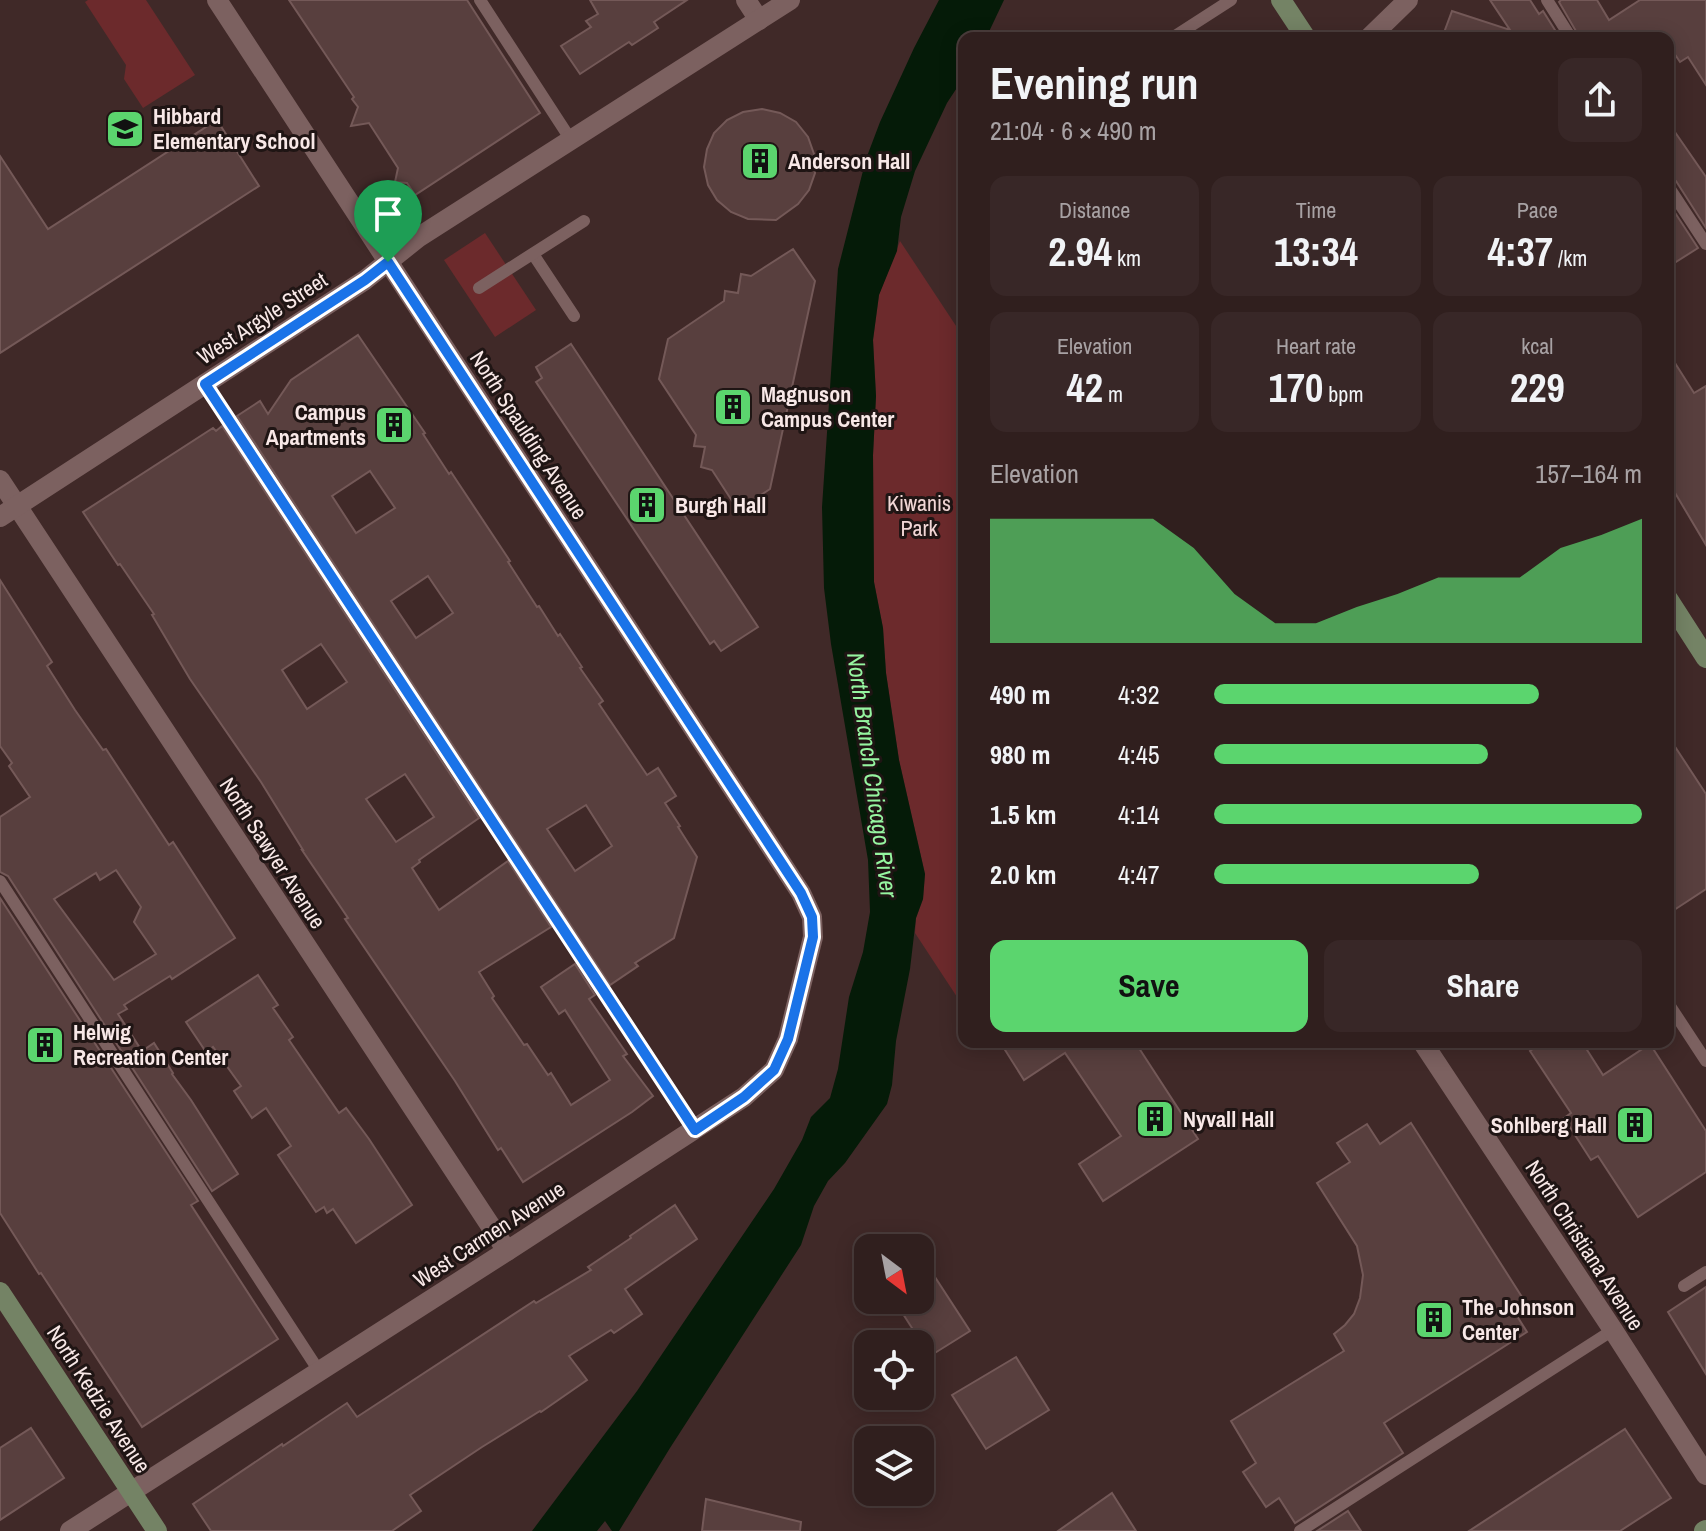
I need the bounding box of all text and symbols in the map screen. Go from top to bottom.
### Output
text: Evening run [990,53,1199,113]
button: share [1558,58,1642,142]
place label: Hibbard Elementary School [153,101,315,156]
school or university icon: Hibbard Elementary School [104,108,146,150]
text: 21:04 · 6 × 490 m [990,113,1157,148]
building icon: Anderson Hall [739,140,781,182]
place label: Anderson Hall [788,146,910,176]
pin [354,180,422,262]
icon: arrive [366,192,410,236]
text: Distance [1059,195,1130,225]
text: Time [1296,195,1336,225]
text: Pace [1517,195,1558,225]
text: 2.94 [1048,225,1112,278]
text: 13:34 [1274,225,1358,278]
text: 4:37 [1487,225,1553,278]
text: km [1112,243,1141,273]
text: /km [1553,243,1587,273]
street label: West Argyle Street [191,265,333,371]
text: Elevation [1057,331,1132,361]
text: Heart rate [1276,331,1356,361]
text: kcal [1521,331,1553,361]
street label: North Spaulding Avenue [463,345,595,525]
text: 42 [1066,361,1103,414]
text: 170 [1269,361,1323,414]
text: 229 [1510,361,1565,414]
place label: Magnuson Campus Center [761,379,894,434]
text: m [1103,379,1123,409]
text: bpm [1323,379,1363,409]
building icon: Magnuson Campus Center [712,386,754,428]
place label: Campus Apartments [266,397,366,452]
building icon: Campus Apartments [373,404,415,446]
text: Elevation [990,456,1079,491]
text: 157–164 m [1535,456,1642,491]
building icon: Burgh Hall [626,484,668,526]
park label: Kiwanis Park [887,488,951,543]
place label: Burgh Hall [675,490,766,520]
water label: North Branch Chicago River [840,650,906,901]
text: 490 m [990,677,1050,712]
text: 4:32 [1118,677,1160,712]
text: 980 m [990,737,1050,772]
text: 4:45 [1118,737,1160,772]
street label: North Sawyer Avenue [213,772,333,934]
text: 1.5 km [990,797,1056,832]
text: 4:14 [1118,797,1160,832]
text: 2.0 km [990,857,1056,892]
text: 4:47 [1118,857,1160,892]
button: Save [990,940,1308,1032]
button: Share [1324,940,1642,1032]
place label: Helwig Recreation Center [73,1017,228,1072]
building icon: Helwig Recreation Center [24,1024,66,1066]
building icon: Nyvall Hall [1134,1098,1176,1140]
place label: Nyvall Hall [1183,1104,1274,1134]
building icon: Sohlberg Hall [1614,1104,1656,1146]
place label: Sohlberg Hall [1491,1110,1607,1140]
street label: North Christiana Avenue [1519,1154,1651,1336]
street label: West Carmen Avenue [408,1174,570,1294]
north arrow [854,1234,934,1314]
map controls [854,1234,934,1506]
place label: The Johnson Center [1462,1292,1574,1347]
building icon: The Johnson Center [1413,1299,1455,1341]
street label: North Kedzie Avenue [40,1319,158,1479]
button: locate [854,1330,934,1410]
button: layers [854,1426,934,1506]

